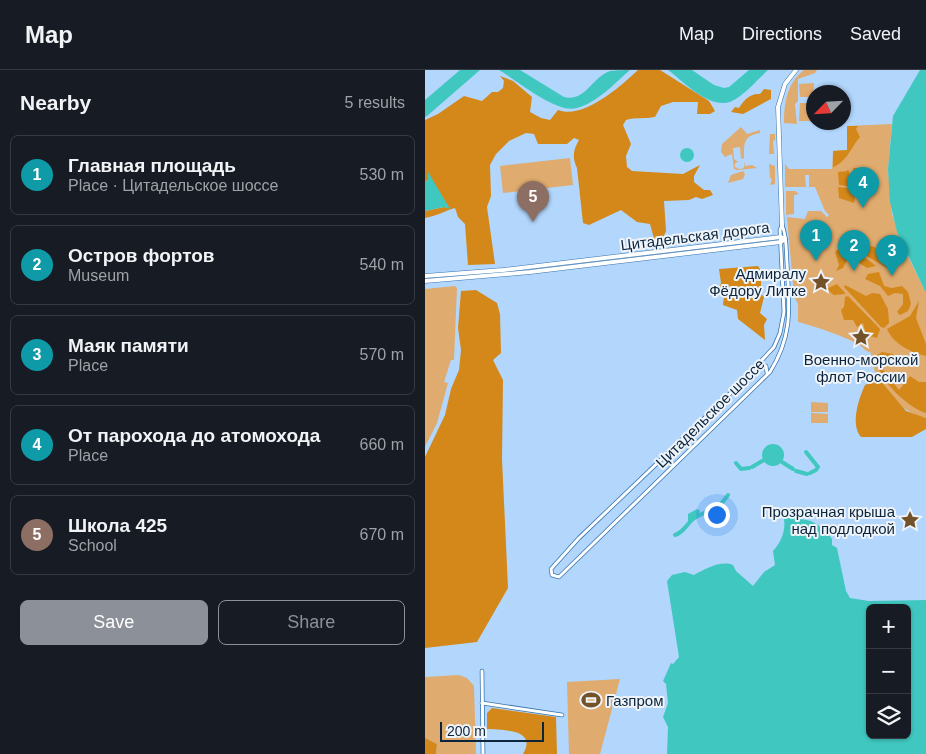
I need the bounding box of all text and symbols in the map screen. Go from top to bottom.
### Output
text: Map [25,21,73,48]
text: Map [679,24,714,44]
text: Directions [742,24,822,44]
text: Saved [850,24,901,44]
north arrow [806,85,851,130]
text: Nearby [20,91,91,114]
text: 5 results [345,94,405,111]
text: Главная площадь [68,155,236,176]
text: 1 [33,166,41,183]
text: 530 m [360,166,404,183]
pin: 4 [847,167,879,208]
text: Place · Цитадельское шоссе [68,177,279,194]
pin: 5 [517,181,549,222]
street label: Цитадельская дорога [620,218,771,254]
pin: 1 [800,220,832,261]
pin: 2 [838,230,870,271]
pin: 3 [876,235,908,276]
text: Остров фортов [68,245,215,266]
text: 2 [33,256,41,273]
text: 540 m [360,256,404,273]
place label: Адмиралу Фёдору Литке [709,265,806,299]
text: Museum [68,267,129,284]
place icon: Адмиралу Фёдору Литке [810,271,832,293]
place icon: Военно-морской флот России [850,326,872,348]
text: Маяк памяти [68,335,189,356]
text: 3 [33,346,41,363]
text: 570 m [360,346,404,363]
place label: Военно-морской флот России [804,351,918,385]
street label: Цитадельское шоссе [652,355,768,471]
text: Place [68,357,108,374]
text: От парохода до атомохода [68,425,320,446]
text: 4 [33,436,41,453]
text: 660 m [360,436,404,453]
text: Place [68,447,108,464]
your location [704,502,730,528]
place label: Прозрачная крыша над подлодкой [762,503,896,537]
place icon: Прозрачная крыша над подлодкой [899,509,921,531]
text: Школа 425 [68,515,167,536]
text: 5 [33,526,41,543]
text: 670 m [360,526,404,543]
text: School [68,537,117,554]
button: Save [20,600,208,645]
button: Share [218,600,405,645]
map controls [866,604,911,739]
button: + [866,604,911,649]
button: − [866,649,911,694]
sports icon: Газпром [580,689,602,711]
place label: Газпром [606,692,663,709]
button: layers [866,694,911,739]
scale bar [440,719,544,742]
text: 200 m [447,723,486,739]

